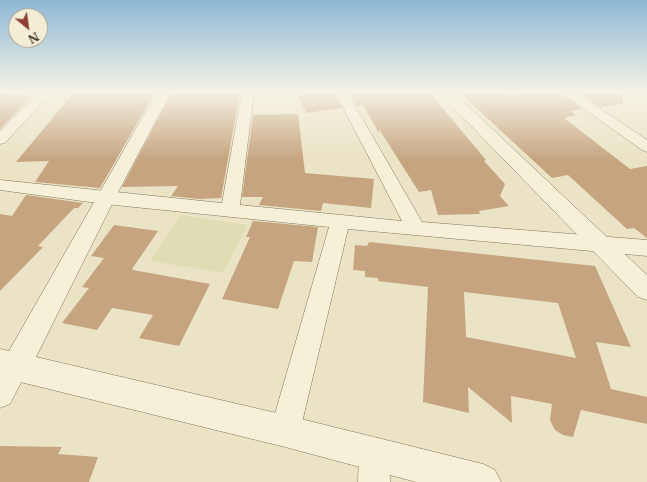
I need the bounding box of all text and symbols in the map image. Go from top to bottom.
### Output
north arrow [8,8,48,48]
text: N [25,29,41,46]

